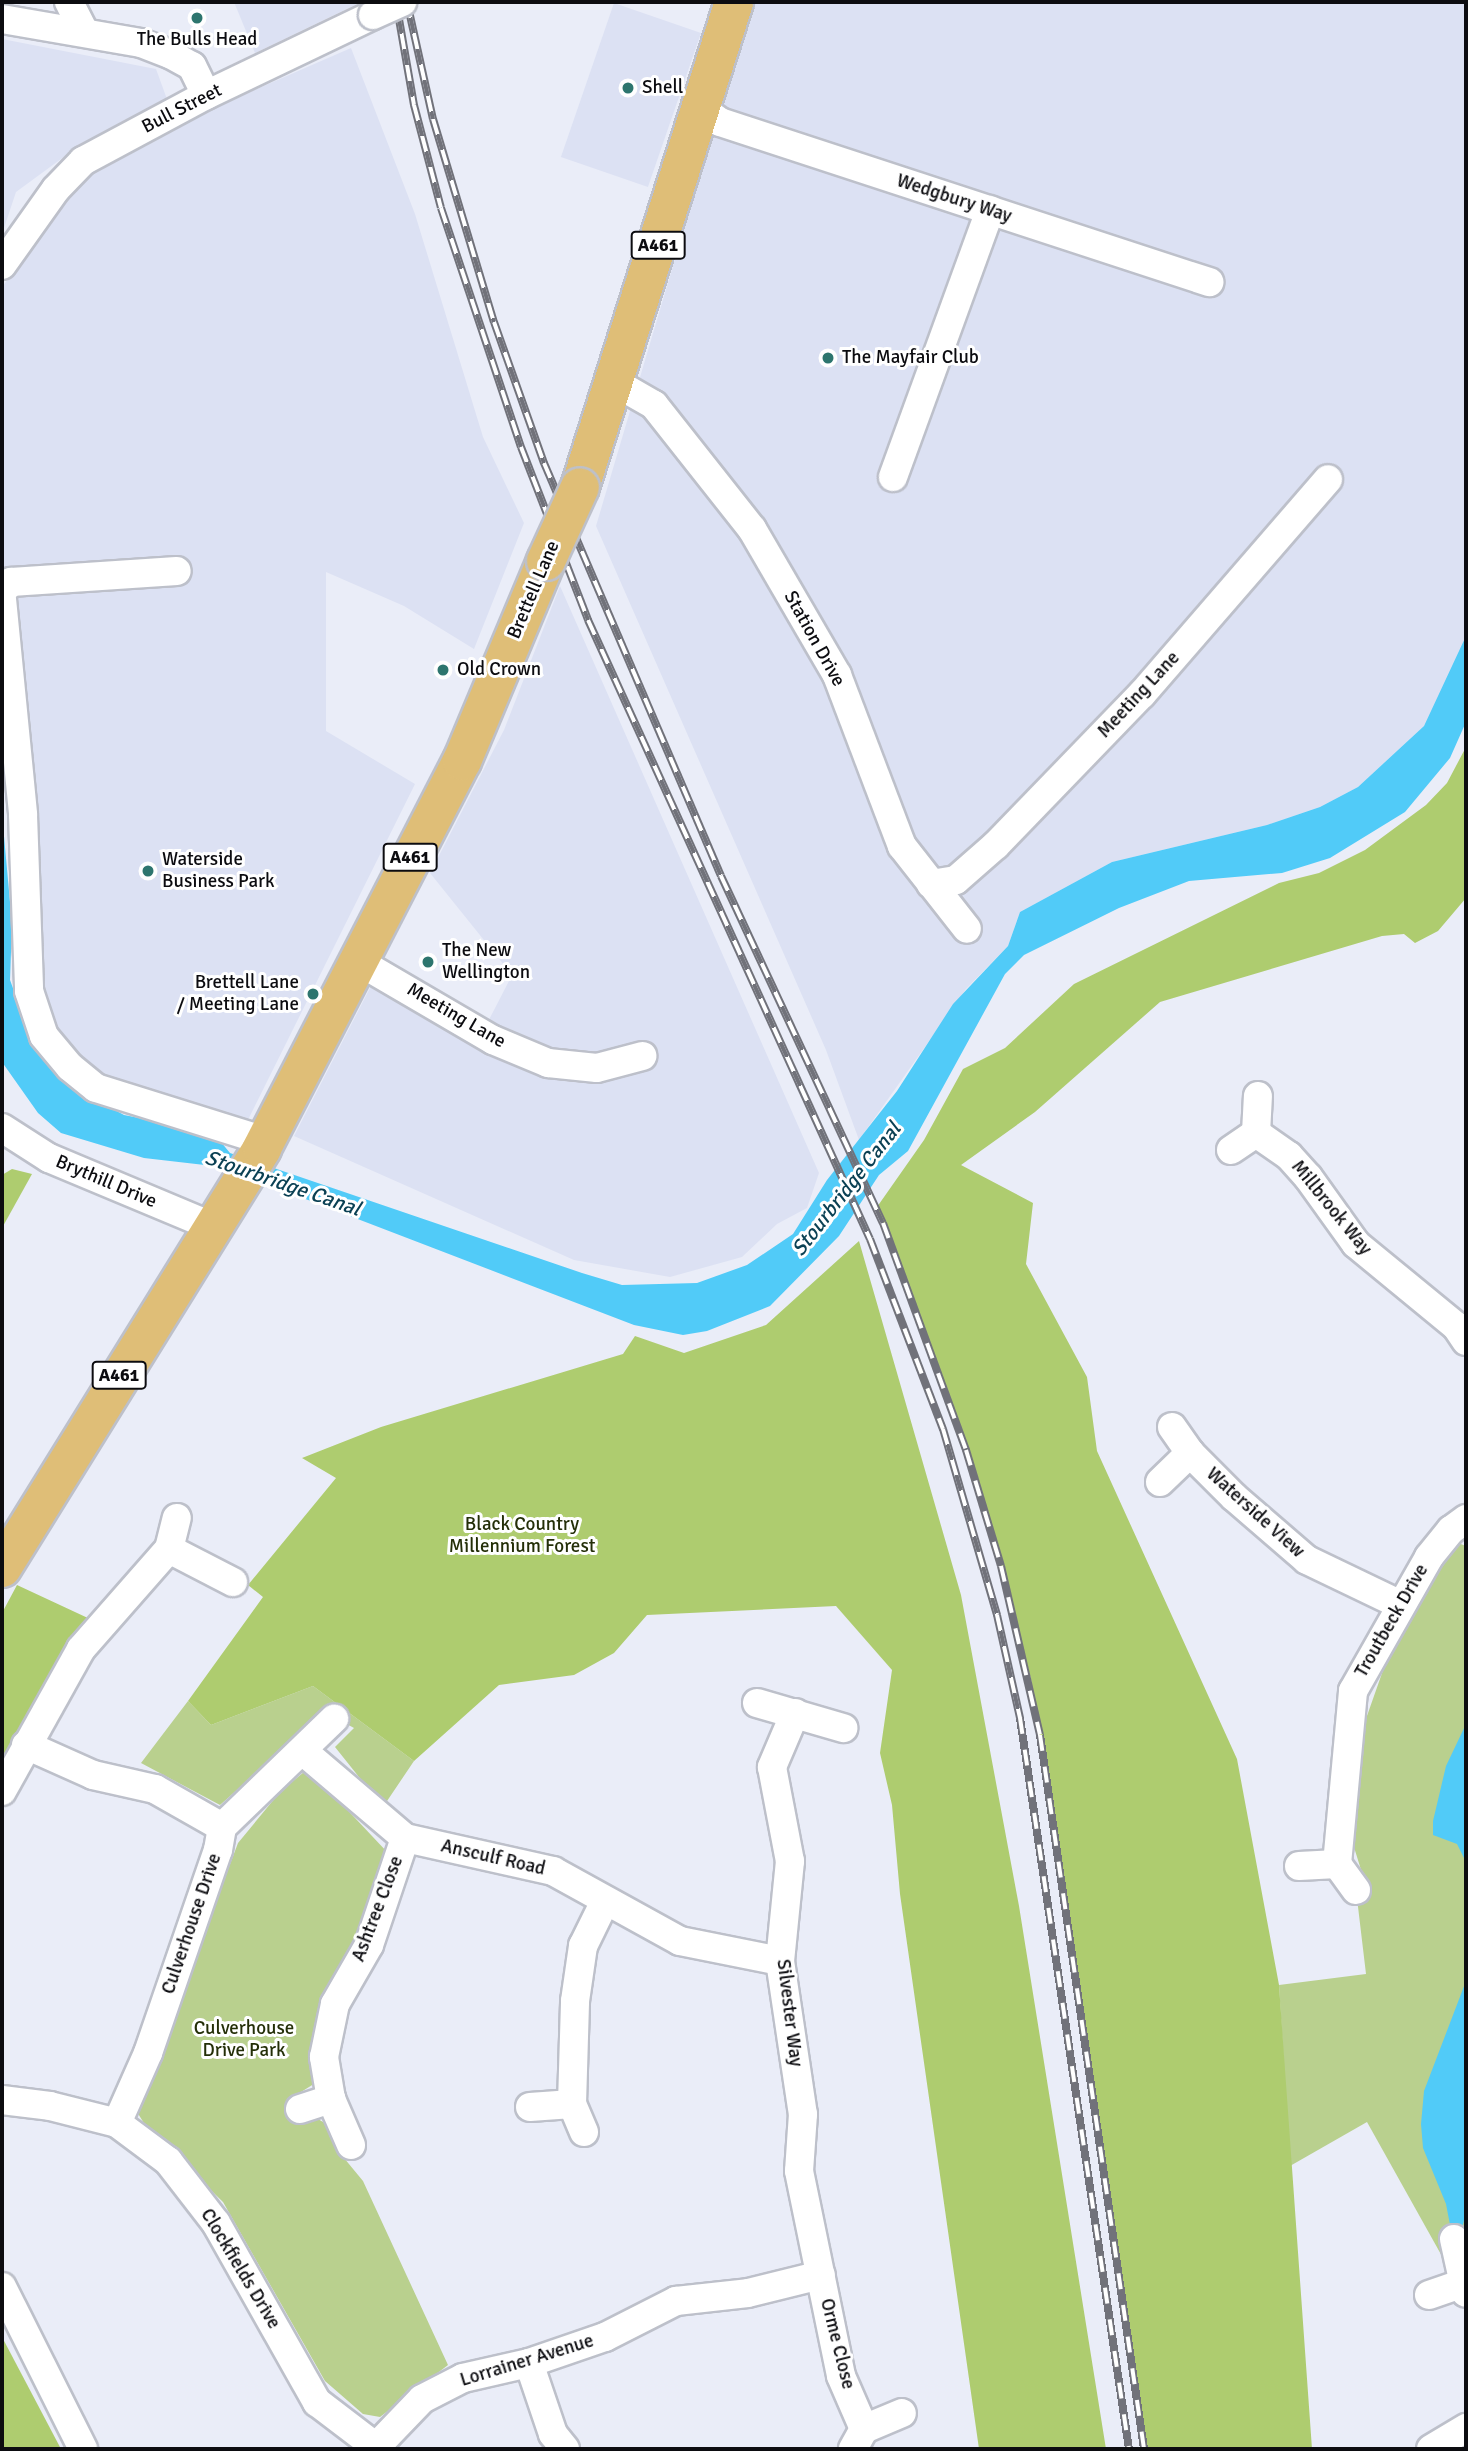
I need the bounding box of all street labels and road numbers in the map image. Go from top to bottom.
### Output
street label: Bull Street [138,79,226,139]
street label: Wedgbury Way [894,170,1014,228]
road number: A461 [630,230,686,260]
street label: Brettell Lane [503,538,565,642]
street label: Station Drive [778,587,850,691]
street label: Meeting Lane [1093,647,1185,743]
road number: A461 [382,842,438,872]
street label: Meeting Lane [403,979,509,1053]
street label: Brythill Drive [52,1150,160,1214]
street label: Millbrook Way [1286,1156,1376,1260]
road number: A461 [91,1360,147,1390]
street label: Waterside View [1201,1463,1309,1563]
street label: Troutbeck Drive [1350,1560,1434,1682]
street label: Ansculf Road [439,1835,547,1881]
street label: Culverhouse Drive [157,1851,227,1997]
street label: Ashtree Close [347,1853,409,1965]
street label: Silvester Way [771,1958,807,2068]
street label: Clockfields Drive [195,2205,285,2333]
street label: Orme Close [815,2296,859,2392]
street label: Lorrainer Avenue [457,2330,597,2392]

